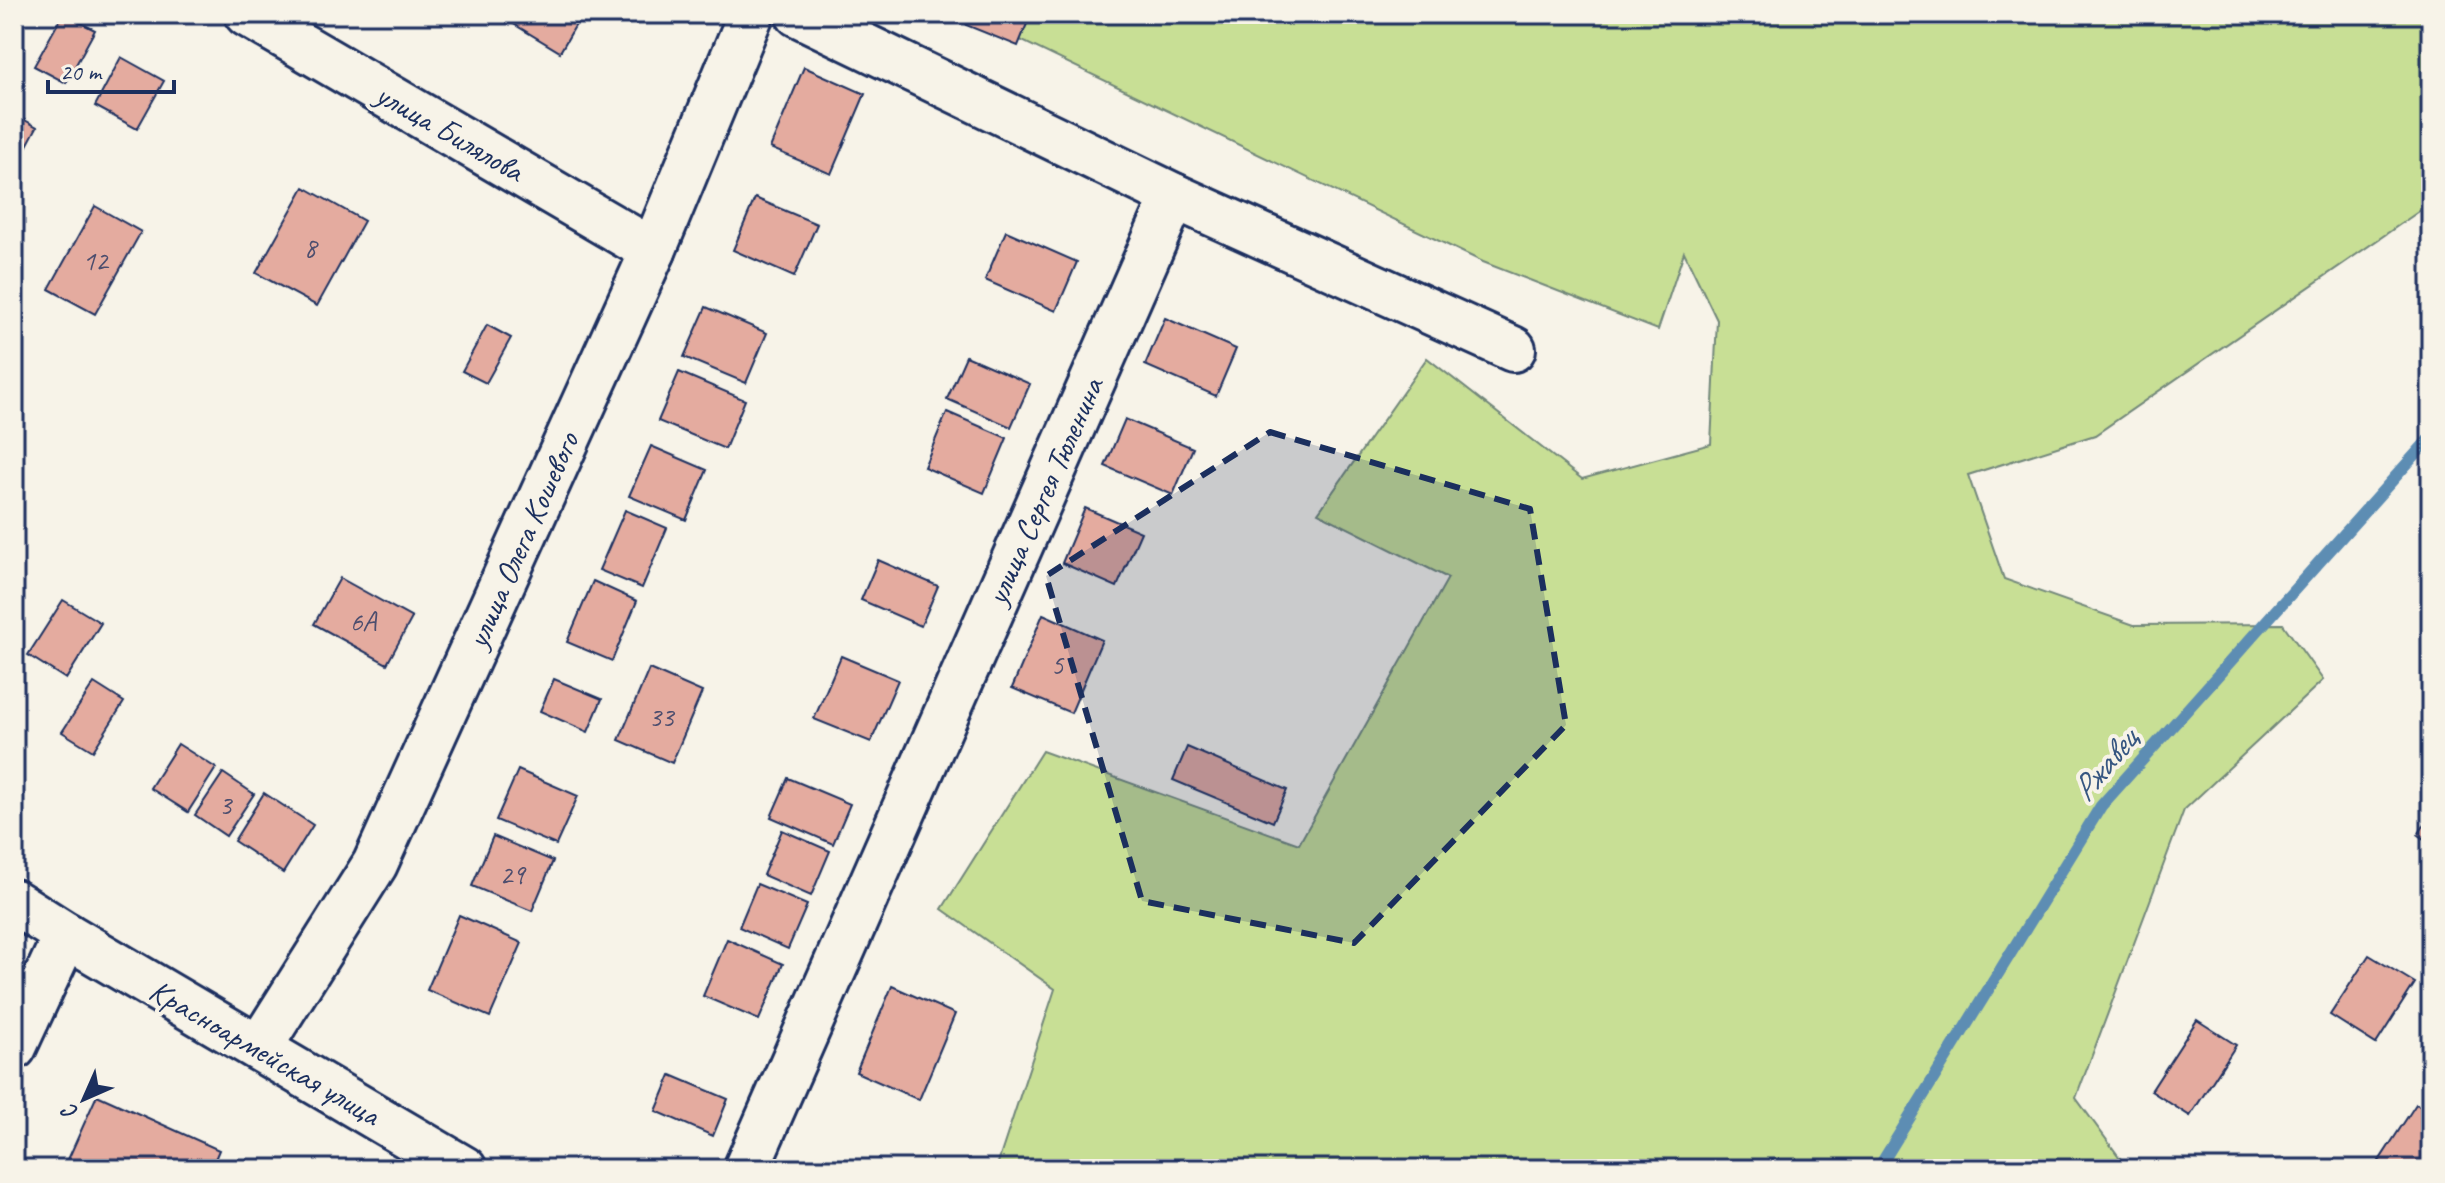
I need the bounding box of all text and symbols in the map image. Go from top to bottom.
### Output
scale bar [48,44,174,94]
text: 20 m [60,57,103,87]
street label: улица Билялова [367,73,533,192]
house number: 8 [304,230,319,265]
house number: 12 [82,243,110,278]
street label: улица Сергея Тюленина [975,369,1114,613]
street label: улица Олега Кошевого [456,425,589,656]
house number: 6А [350,604,378,639]
house number: 5 [1051,647,1065,682]
house number: 33 [648,699,676,734]
water label: Ржавец [2062,717,2149,810]
house number: 3 [219,787,234,822]
house number: 29 [499,857,527,892]
street label: Красноармейская улица [142,970,389,1136]
north arrow [44,1059,124,1139]
text: С [55,1096,84,1126]

